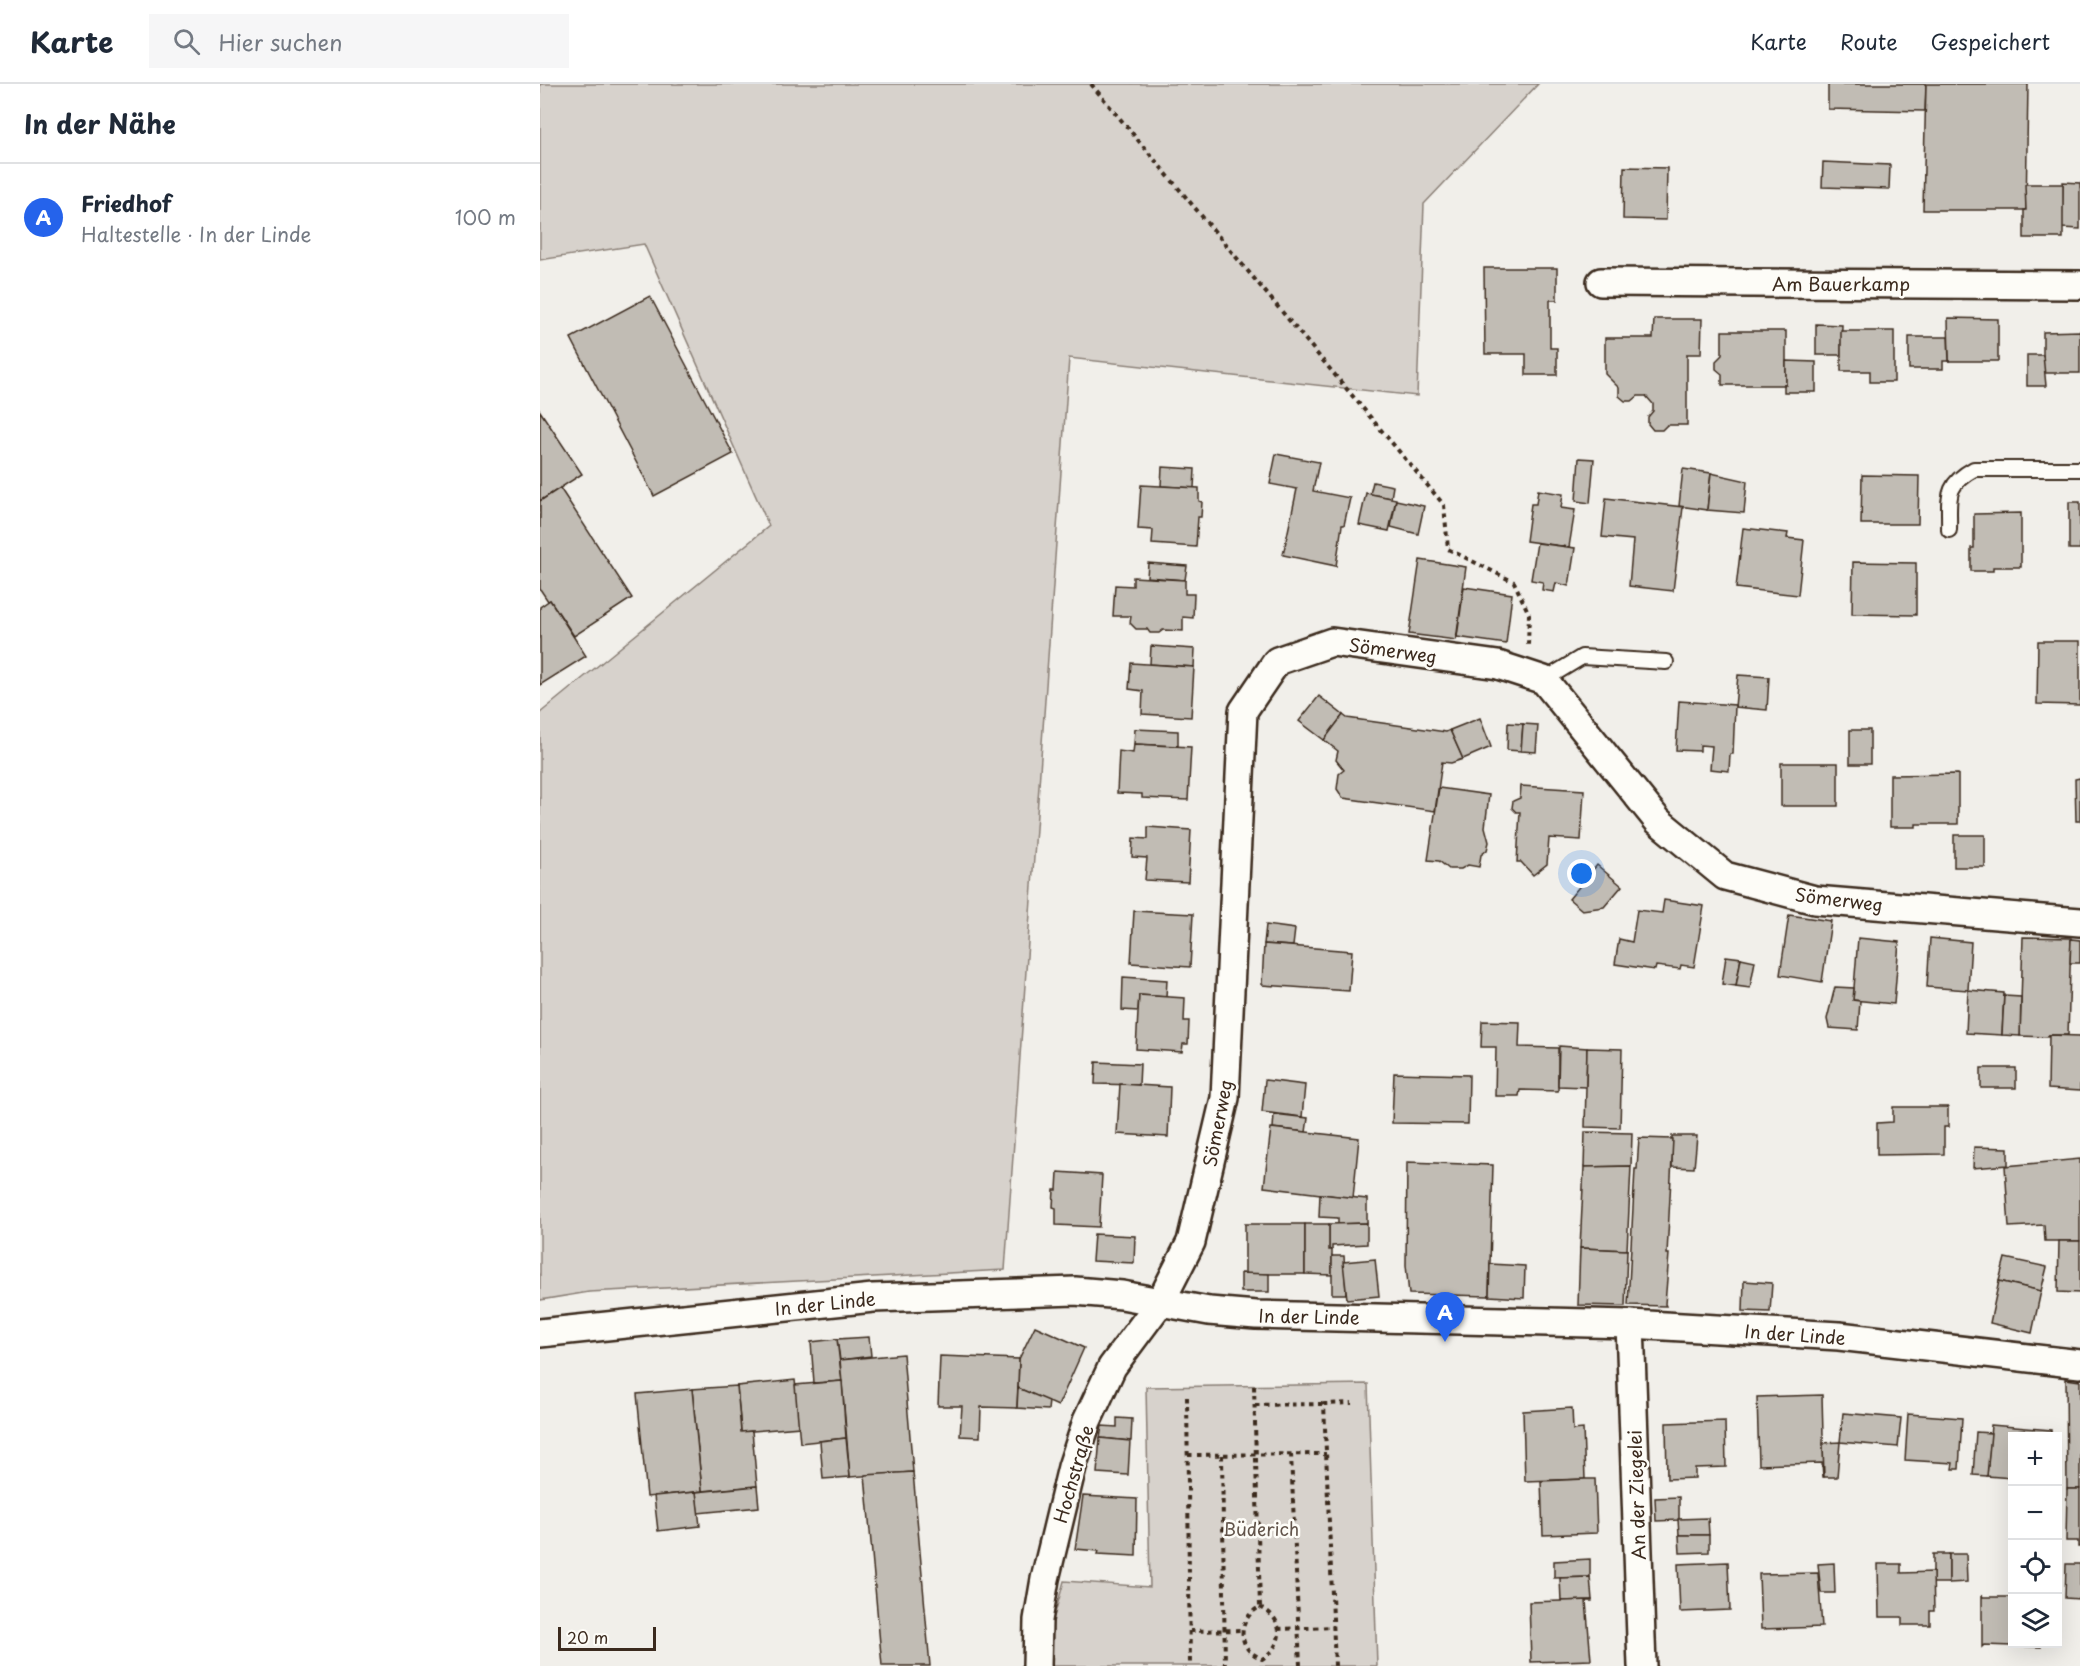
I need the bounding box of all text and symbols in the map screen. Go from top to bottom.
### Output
search box [149,14,569,68]
text: Karte [30,20,113,63]
icon: search [170,25,203,58]
text: Hier suchen [218,25,343,58]
text: Karte [1750,25,1807,57]
text: Route [1840,25,1898,57]
text: Gespeichert [1931,25,2050,57]
text: In der Nähe [24,104,176,143]
text: Friedhof [81,186,172,219]
text: A [36,202,51,232]
text: 100 m [455,202,516,232]
text: Haltestelle · In der Linde [81,219,311,249]
street label: Am Bauerkamp [1772,270,1910,297]
street label: Sömerweg [1347,630,1439,670]
your location [1567,859,1596,888]
street label: Sömerweg [1793,880,1885,918]
street label: Sömerweg [1195,1077,1239,1169]
street label: In der Linde [773,1284,877,1322]
pin: A [1426,1292,1464,1342]
street label: In der Linde [1258,1302,1360,1330]
street label: In der Linde [1744,1317,1847,1351]
street label: Hochstraße [1046,1422,1100,1526]
street label: An der Ziegelei [1620,1430,1652,1560]
map controls [2008,1432,2062,1648]
button: + [2008,1432,2062,1486]
button: − [2008,1486,2062,1540]
park label: Büderich [1223,1515,1299,1542]
button: locate [2008,1540,2062,1594]
button: layers [2008,1594,2062,1648]
scale bar [558,1624,656,1652]
text: 20 m [567,1625,608,1649]

